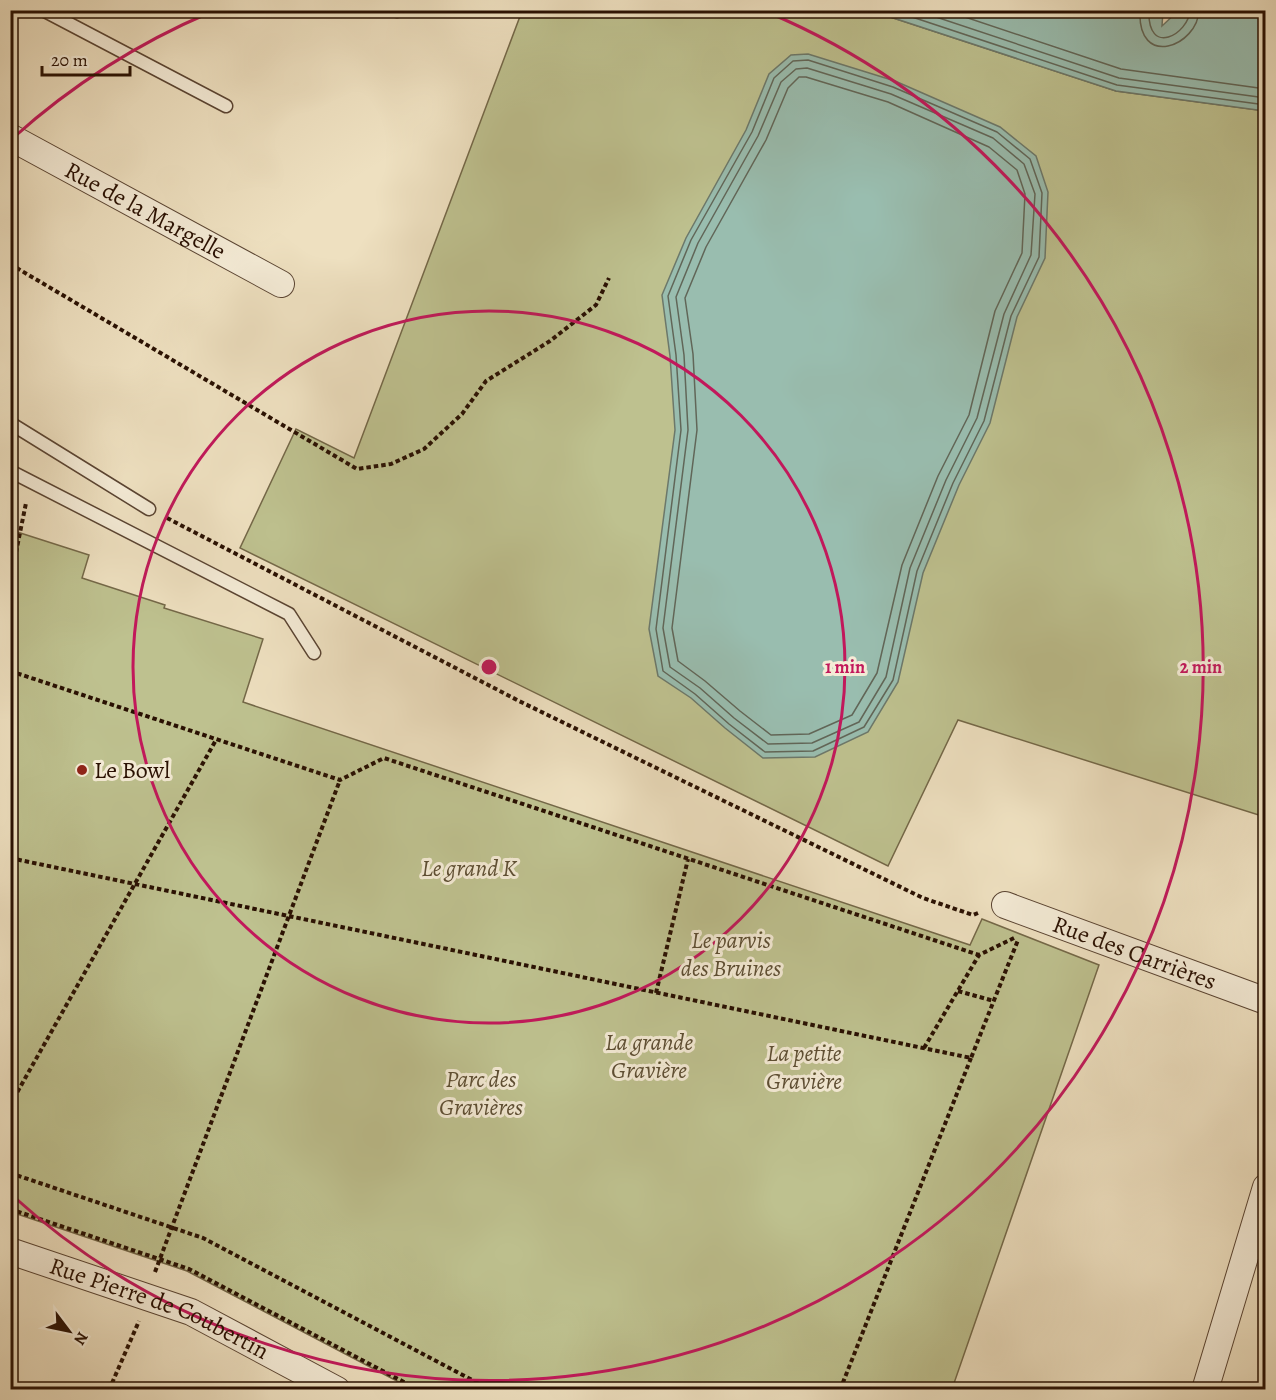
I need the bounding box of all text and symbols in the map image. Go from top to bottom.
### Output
scale bar [42,39,130,77]
text: 20 m [51,48,88,72]
street label: Rue de la Margelle [59,154,231,267]
text: 1 min [825,655,865,679]
text: 2 min [1180,655,1222,679]
centre of rings [479,657,499,677]
place label: Le Bowl [94,754,170,786]
marker: Le Bowl [75,763,89,777]
park label: Le grand K [421,852,517,884]
street label: Rue des Carrières [1048,908,1221,997]
park label: Le parvis des Bruines [681,924,781,984]
park label: La grande Gravière [605,1026,693,1086]
park label: La petite Gravière [766,1037,842,1097]
park label: Parc des Gravières [439,1063,523,1123]
street label: Rue Pierre de Coubertin [45,1249,275,1367]
north arrow [39,1301,99,1361]
text: N [68,1328,93,1349]

